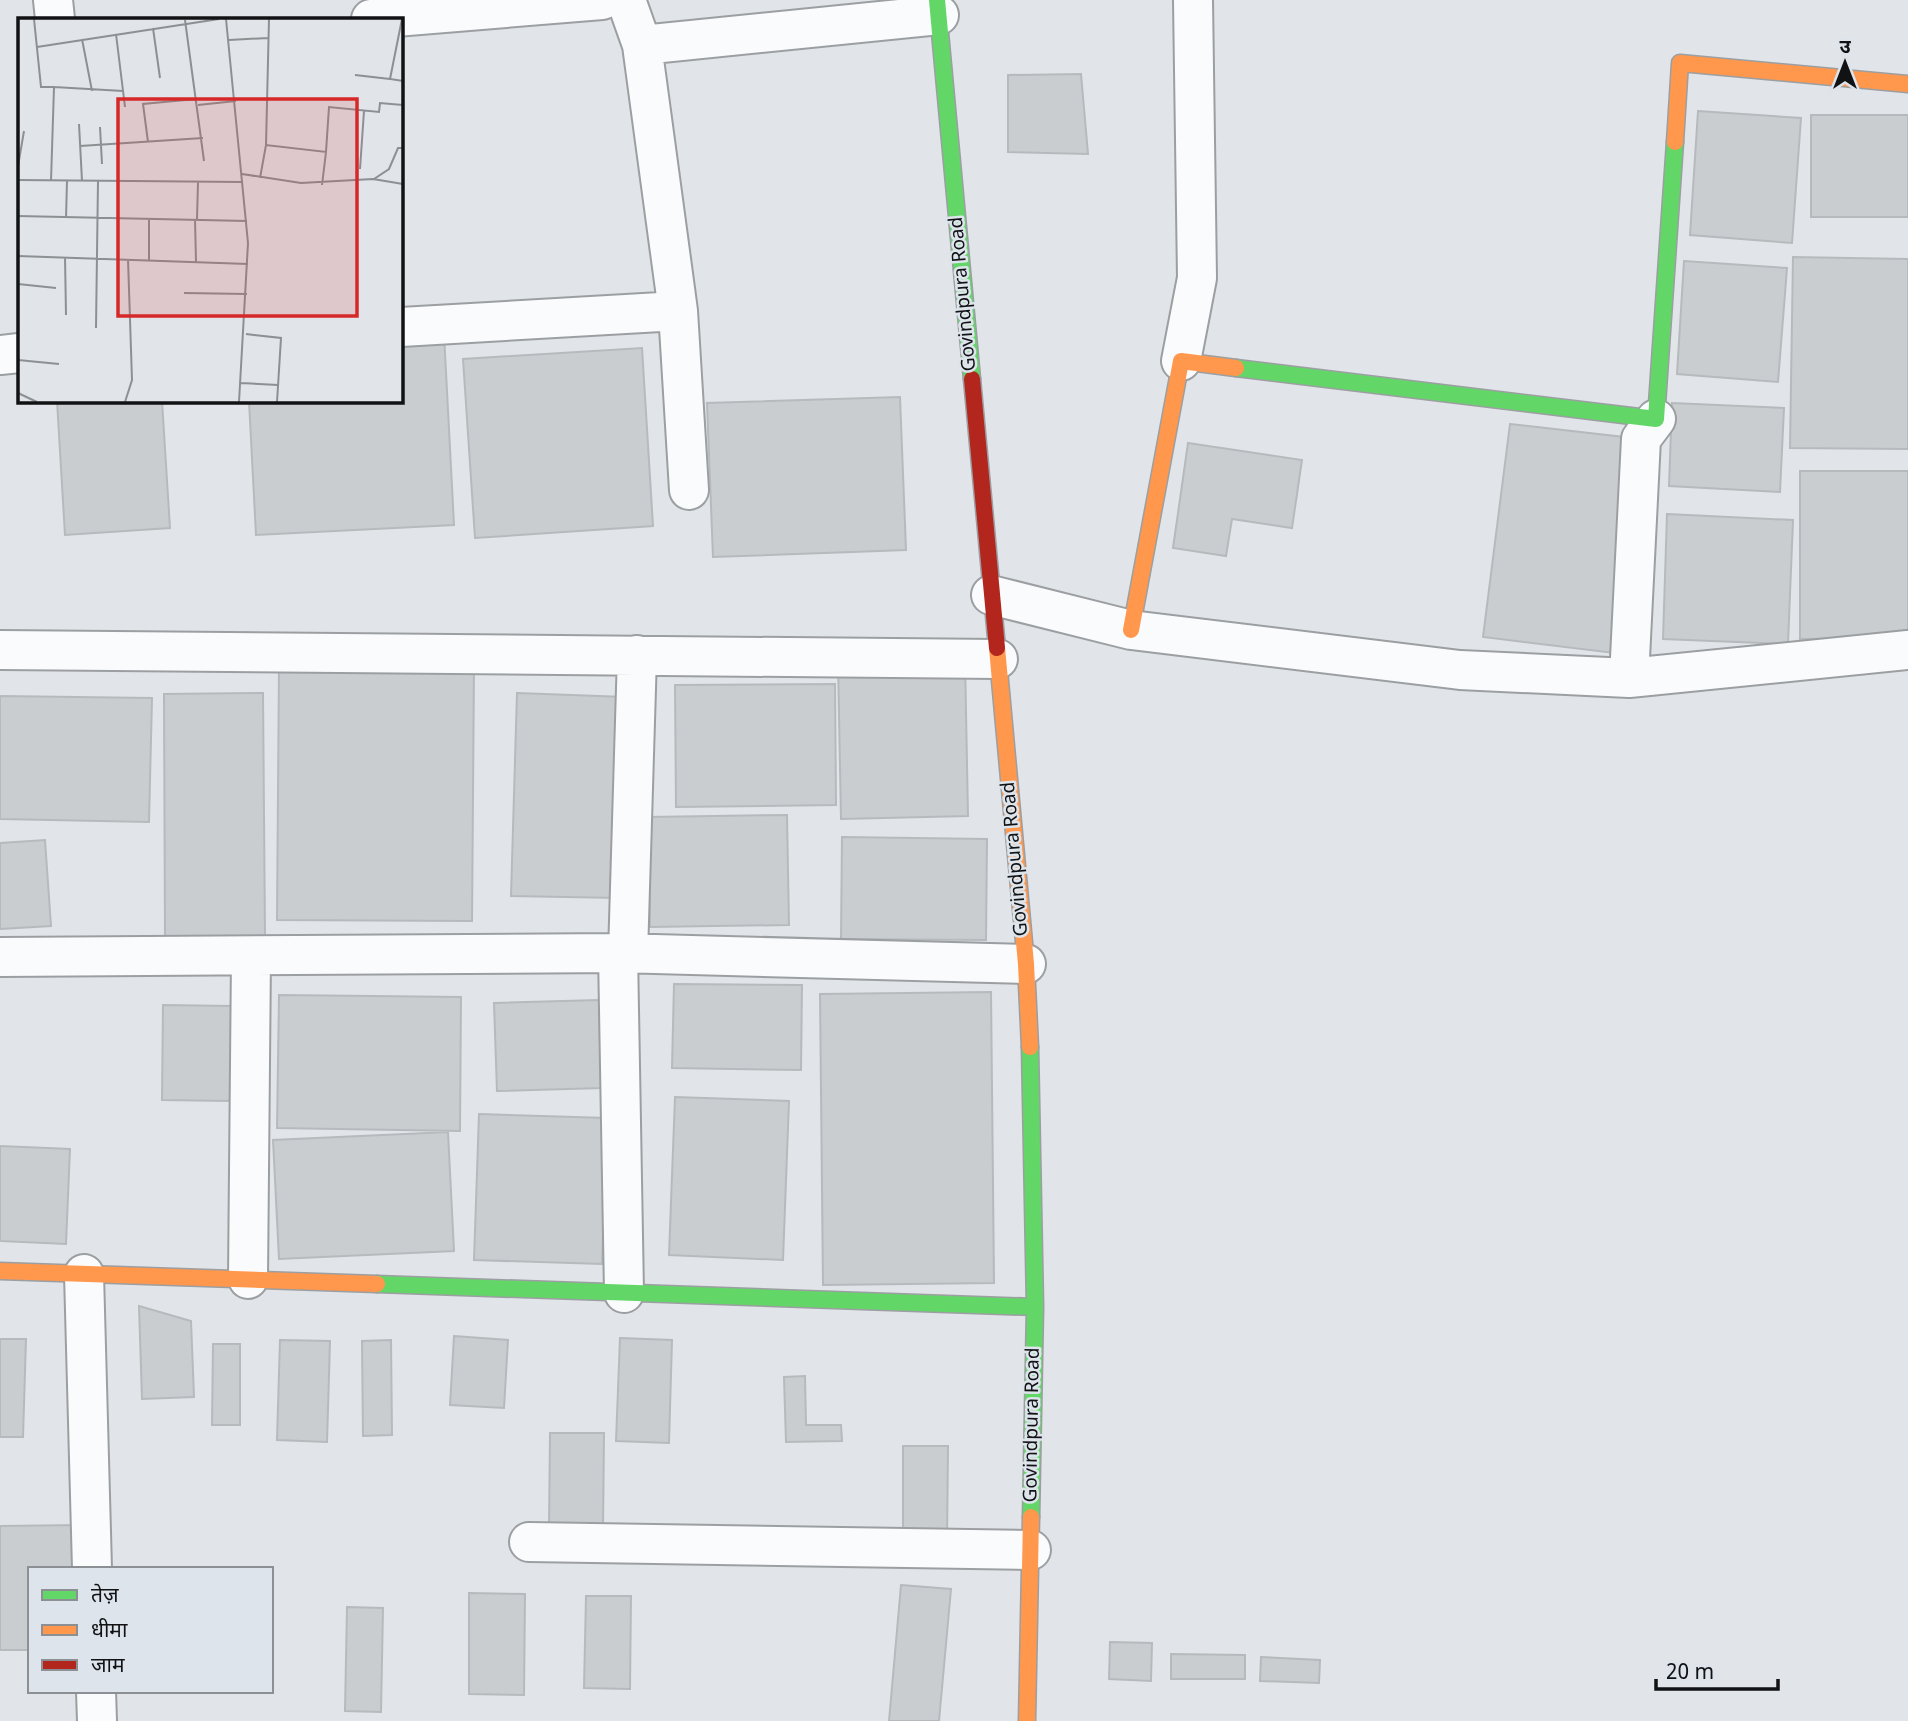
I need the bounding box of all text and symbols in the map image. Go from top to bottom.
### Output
inset map [18,18,402,402]
north arrow [1810,28,1880,98]
text: उ [1839,36,1851,61]
street label: Govindpura Road [945,216,983,372]
street label: Govindpura Road [997,781,1035,937]
street label: Govindpura Road [1019,1347,1047,1503]
legend [28,1567,273,1693]
text: तेज़ [91,1583,119,1611]
text: धीमा [91,1618,128,1646]
scale bar [1656,1648,1778,1692]
text: जाम [91,1653,125,1681]
text: 20 m [1666,1660,1714,1688]

